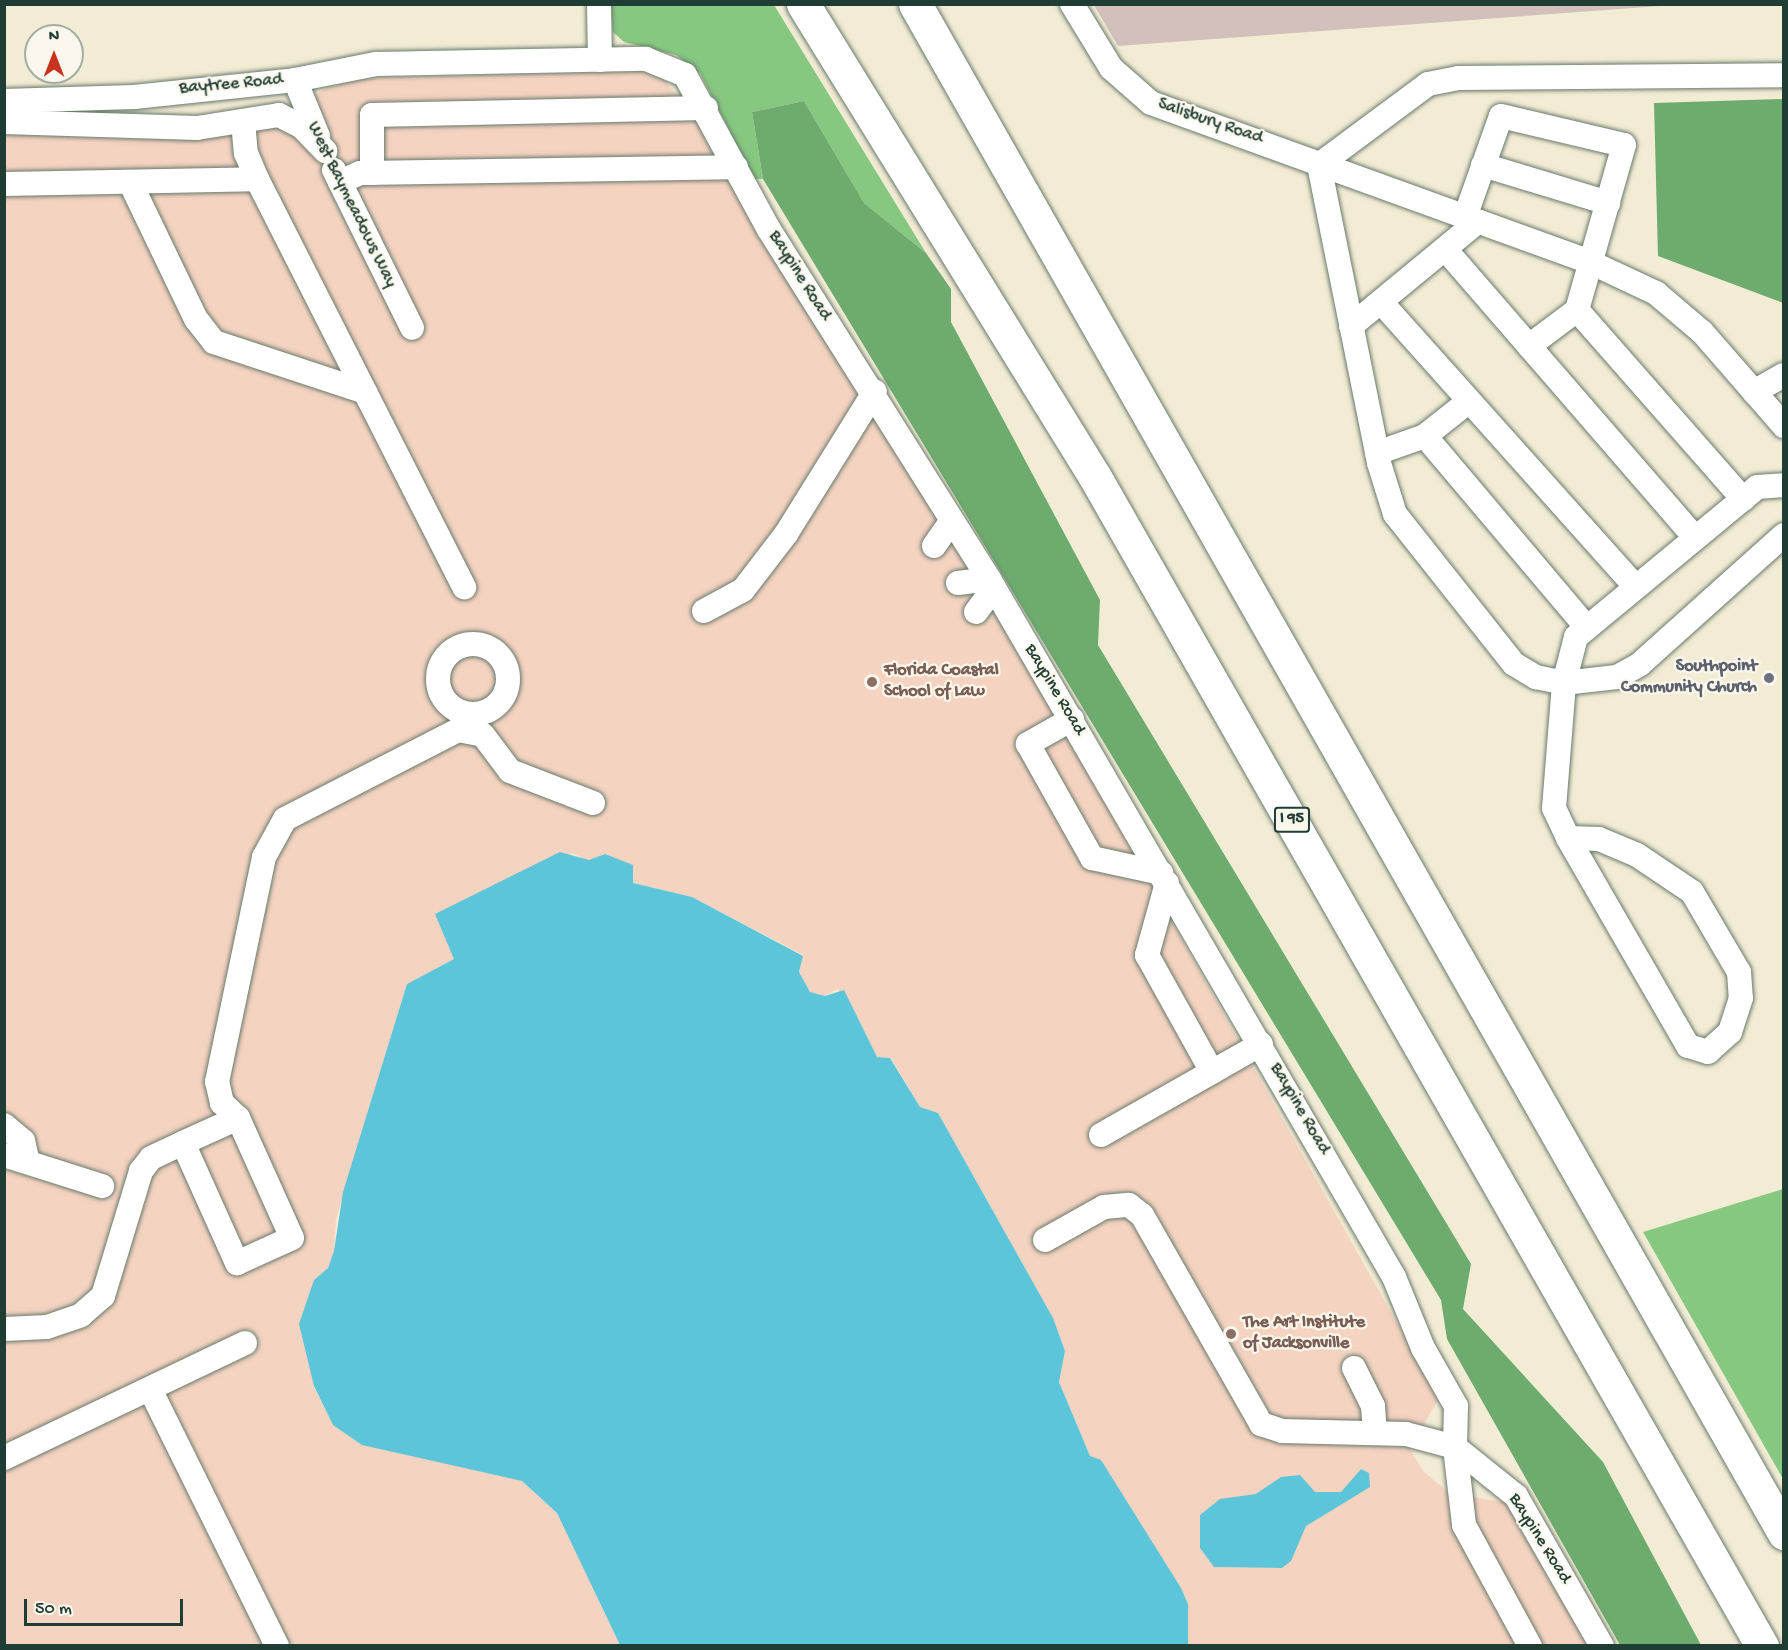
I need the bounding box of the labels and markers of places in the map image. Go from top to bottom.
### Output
place label: Southpoint Community Church [1621,657,1757,700]
place label: Florida Coastal School of Law [884,661,999,704]
marker: Southpoint Community Church [1762,671,1776,685]
marker: Florida Coastal School of Law [865,675,879,689]
place label: The Art Institute of Jacksonville [1243,1313,1365,1356]
marker: The Art Institute of Jacksonville [1224,1327,1238,1341]

